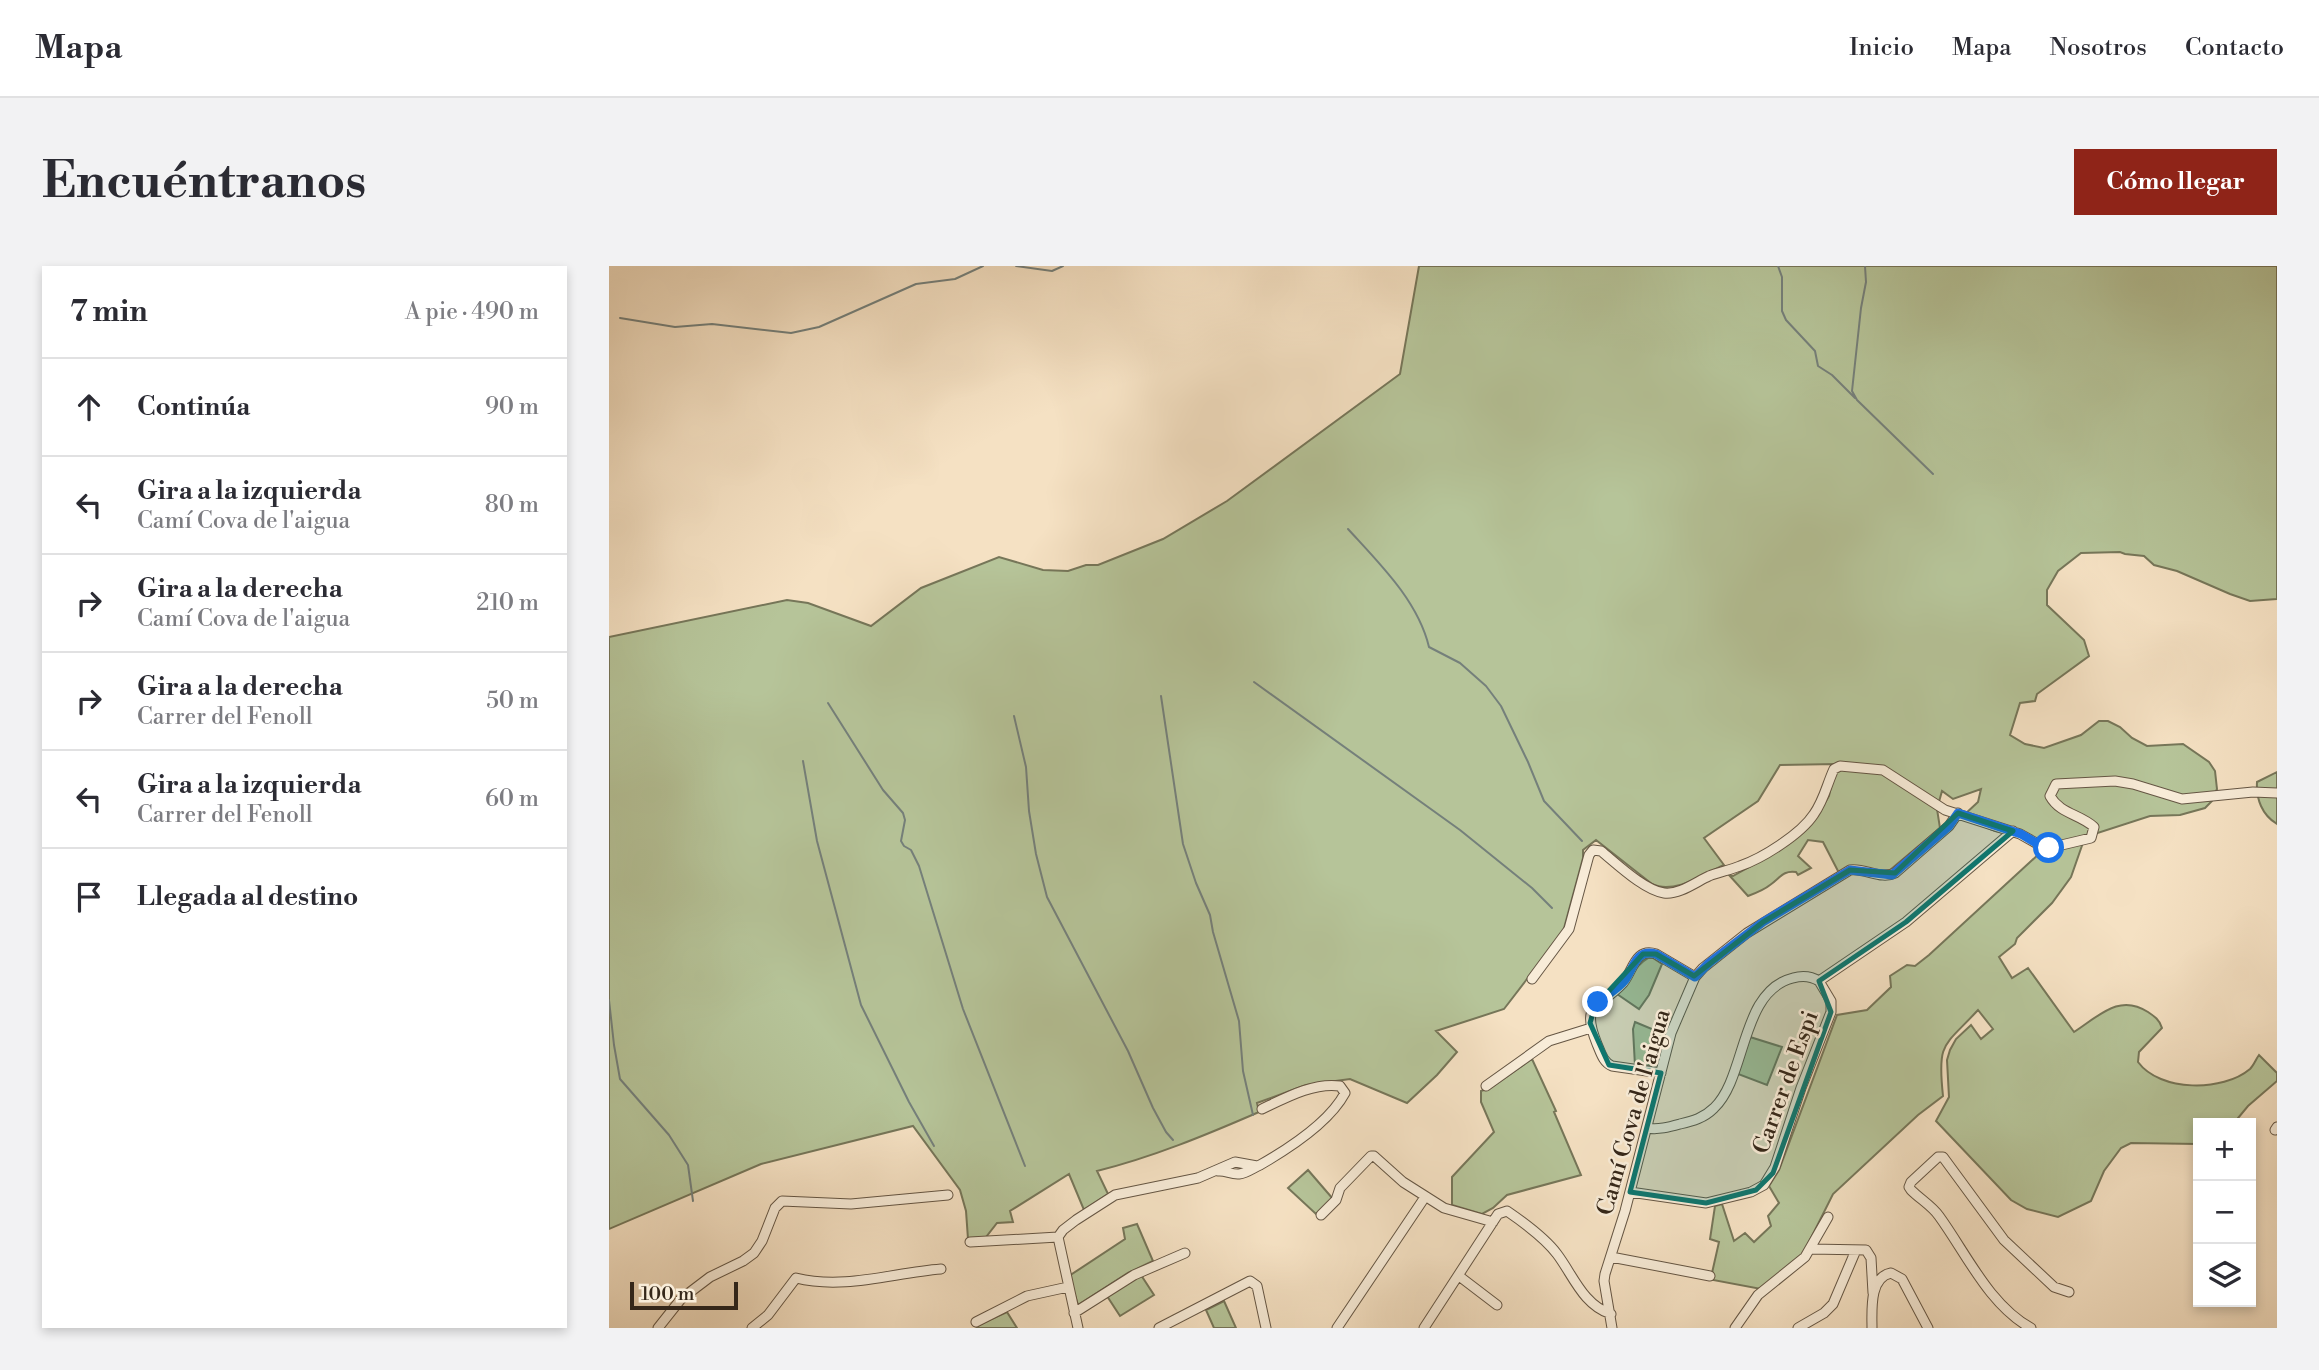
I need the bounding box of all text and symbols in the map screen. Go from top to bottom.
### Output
text: Mapa [35,28,122,69]
text: Inicio [1849,33,1914,63]
text: Mapa [1952,33,2011,63]
text: Nosotros [2049,33,2147,63]
text: Contacto [2185,33,2284,63]
button: Cómo llegar [2074,149,2277,215]
text: Encuéntranos [42,152,366,213]
text: 7 min [70,293,148,331]
text: A pie · 490 m [405,298,539,326]
icon: ahead [70,388,108,426]
text: Continúa [137,391,250,423]
text: 90 m [485,393,539,421]
text: Gira a la izquierda [137,475,361,507]
icon: left [70,486,108,524]
text: 80 m [485,491,539,519]
text: Camí Cova de l'aigua [137,507,350,535]
text: Gira a la derecha [137,573,343,605]
icon: right [70,584,108,622]
text: 210 m [476,589,539,617]
text: Camí Cova de l'aigua [137,605,350,633]
text: Gira a la derecha [137,671,343,703]
icon: right [70,682,108,720]
text: 50 m [486,687,539,715]
text: Carrer del Fenoll [137,703,313,731]
text: Gira a la izquierda [137,769,361,801]
icon: left [70,780,108,818]
text: 60 m [485,785,539,813]
text: Carrer del Fenoll [137,801,313,829]
route start [2033,832,2064,863]
icon: arrive [70,878,108,916]
text: Llegada al destino [137,881,358,913]
route end [1582,986,1613,1017]
street label: Camí Cova de l'aigua [1591,1006,1677,1219]
street label: Carrer de Espi [1747,1007,1825,1158]
map controls [2193,1118,2256,1307]
button: + [2193,1118,2256,1181]
button: − [2193,1181,2256,1244]
button: layers [2193,1244,2256,1307]
scale bar [630,1279,739,1311]
text: 100 m [641,1282,694,1306]

